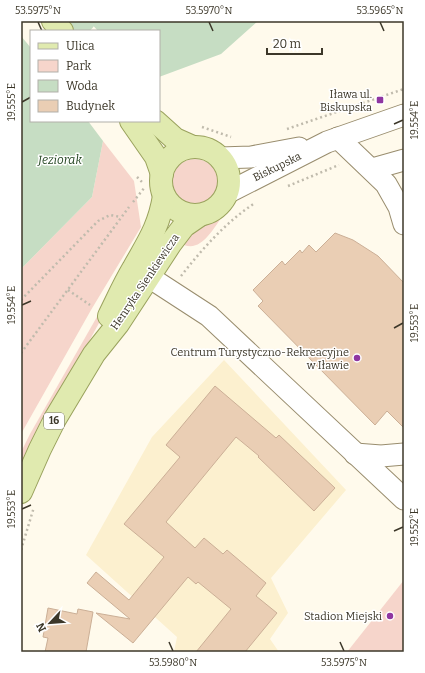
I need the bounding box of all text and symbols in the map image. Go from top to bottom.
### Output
text: 53.5975°N [15,5,61,17]
text: 53.5970°N [186,5,233,17]
text: 53.5965°N [357,5,403,17]
legend [30,30,160,122]
scale bar [267,30,322,56]
text: 20 m [273,37,302,51]
text: Ulica [66,39,95,53]
text: Park [66,59,92,73]
text: Woda [66,79,98,93]
text: 19.555°E [6,83,18,121]
place label: Iława ul. Biskupska [320,88,372,114]
marker: Iława ul. Biskupska [375,95,385,105]
text: Budynek [66,99,115,113]
text: 19.554°E [409,101,421,139]
street label: Biskupska [251,150,303,184]
water label: Jeziorak [37,153,82,167]
street label: Henryka Sienkiewicza [108,232,182,332]
text: 19.554°E [6,286,18,324]
text: 19.553°E [409,304,421,342]
place label: Centrum Turystyczno-Rekreacyjne w Iławie [171,346,349,372]
marker: Centrum Turystyczno-Rekreacyjne w Iławie [352,353,362,363]
road number: 16 [44,413,64,429]
text: 19.553°E [6,490,18,528]
text: 19.552°E [409,508,421,546]
north arrow [30,603,70,643]
place label: Stadion Miejski [304,610,383,623]
marker: Stadion Miejski [385,611,395,621]
text: N [34,620,49,634]
text: 53.5980°N [149,657,197,669]
text: 53.5975°N [321,657,367,669]

